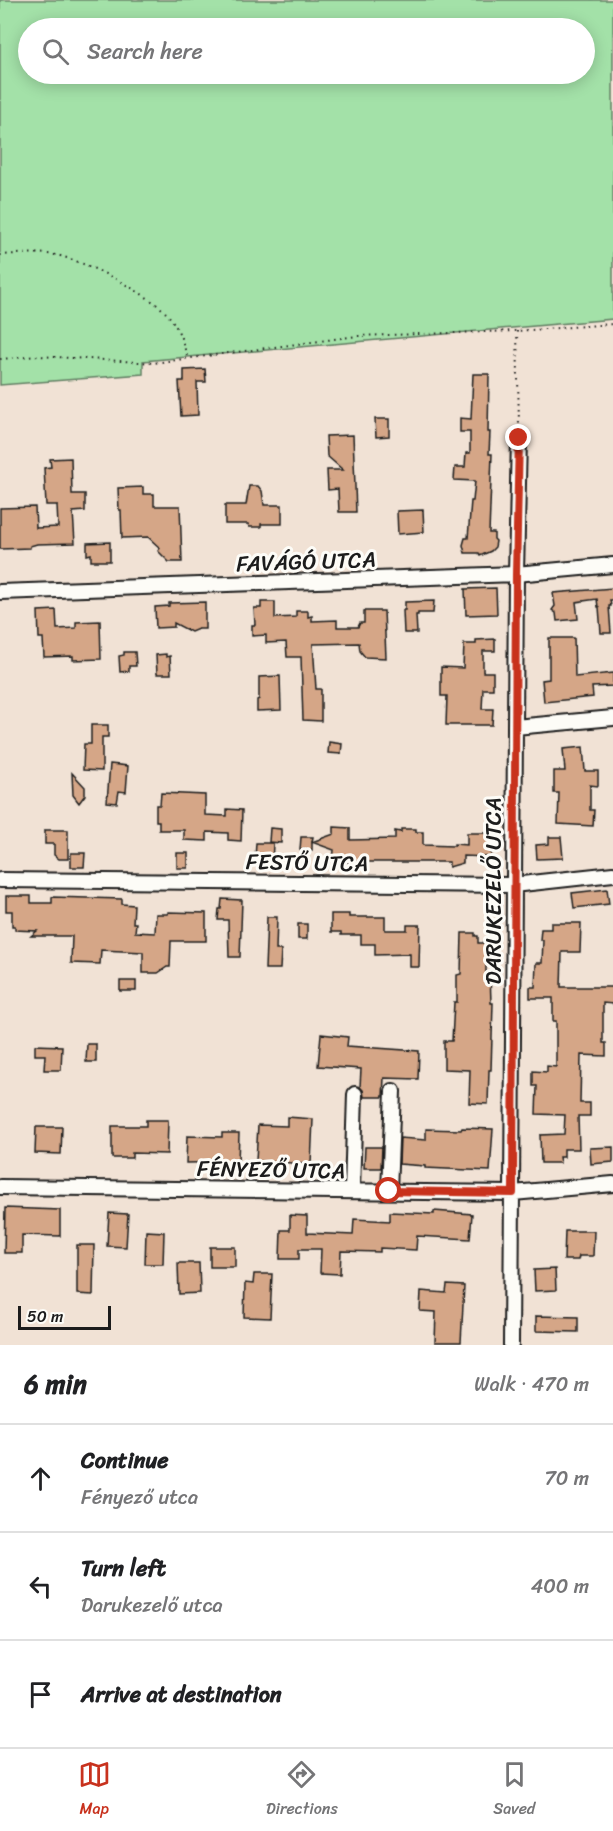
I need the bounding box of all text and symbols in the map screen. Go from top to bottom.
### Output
search box [18,18,595,84]
text: Search here [87,32,203,71]
icon: search [39,35,72,68]
route end [505,424,531,450]
street label: FAVÁGÓ UTCA [236,540,376,583]
street label: DARUKEZELŐ UTCA [474,797,513,985]
street label: FESTŐ UTCA [245,842,369,883]
street label: FÉNYEZŐ UTCA [196,1149,346,1190]
route start [375,1177,401,1203]
text: 50 m [27,1302,63,1331]
scale bar [18,1303,111,1330]
text: 6 min [24,1361,87,1407]
text: Walk · 470 m [474,1367,589,1402]
text: Continue [81,1441,169,1480]
text: 70 m [544,1461,589,1496]
icon: ahead [24,1462,57,1495]
text: Fényező utca [81,1480,198,1515]
text: Turn left [81,1549,166,1588]
text: 400 m [531,1569,589,1604]
icon: left [24,1570,57,1603]
text: Darukezelő utca [81,1588,223,1623]
text: Arrive at destination [81,1675,282,1714]
icon: arrive [24,1678,57,1711]
tab: Map [78,1758,111,1823]
tab: Directions [266,1758,338,1823]
tab: Saved [493,1758,535,1823]

